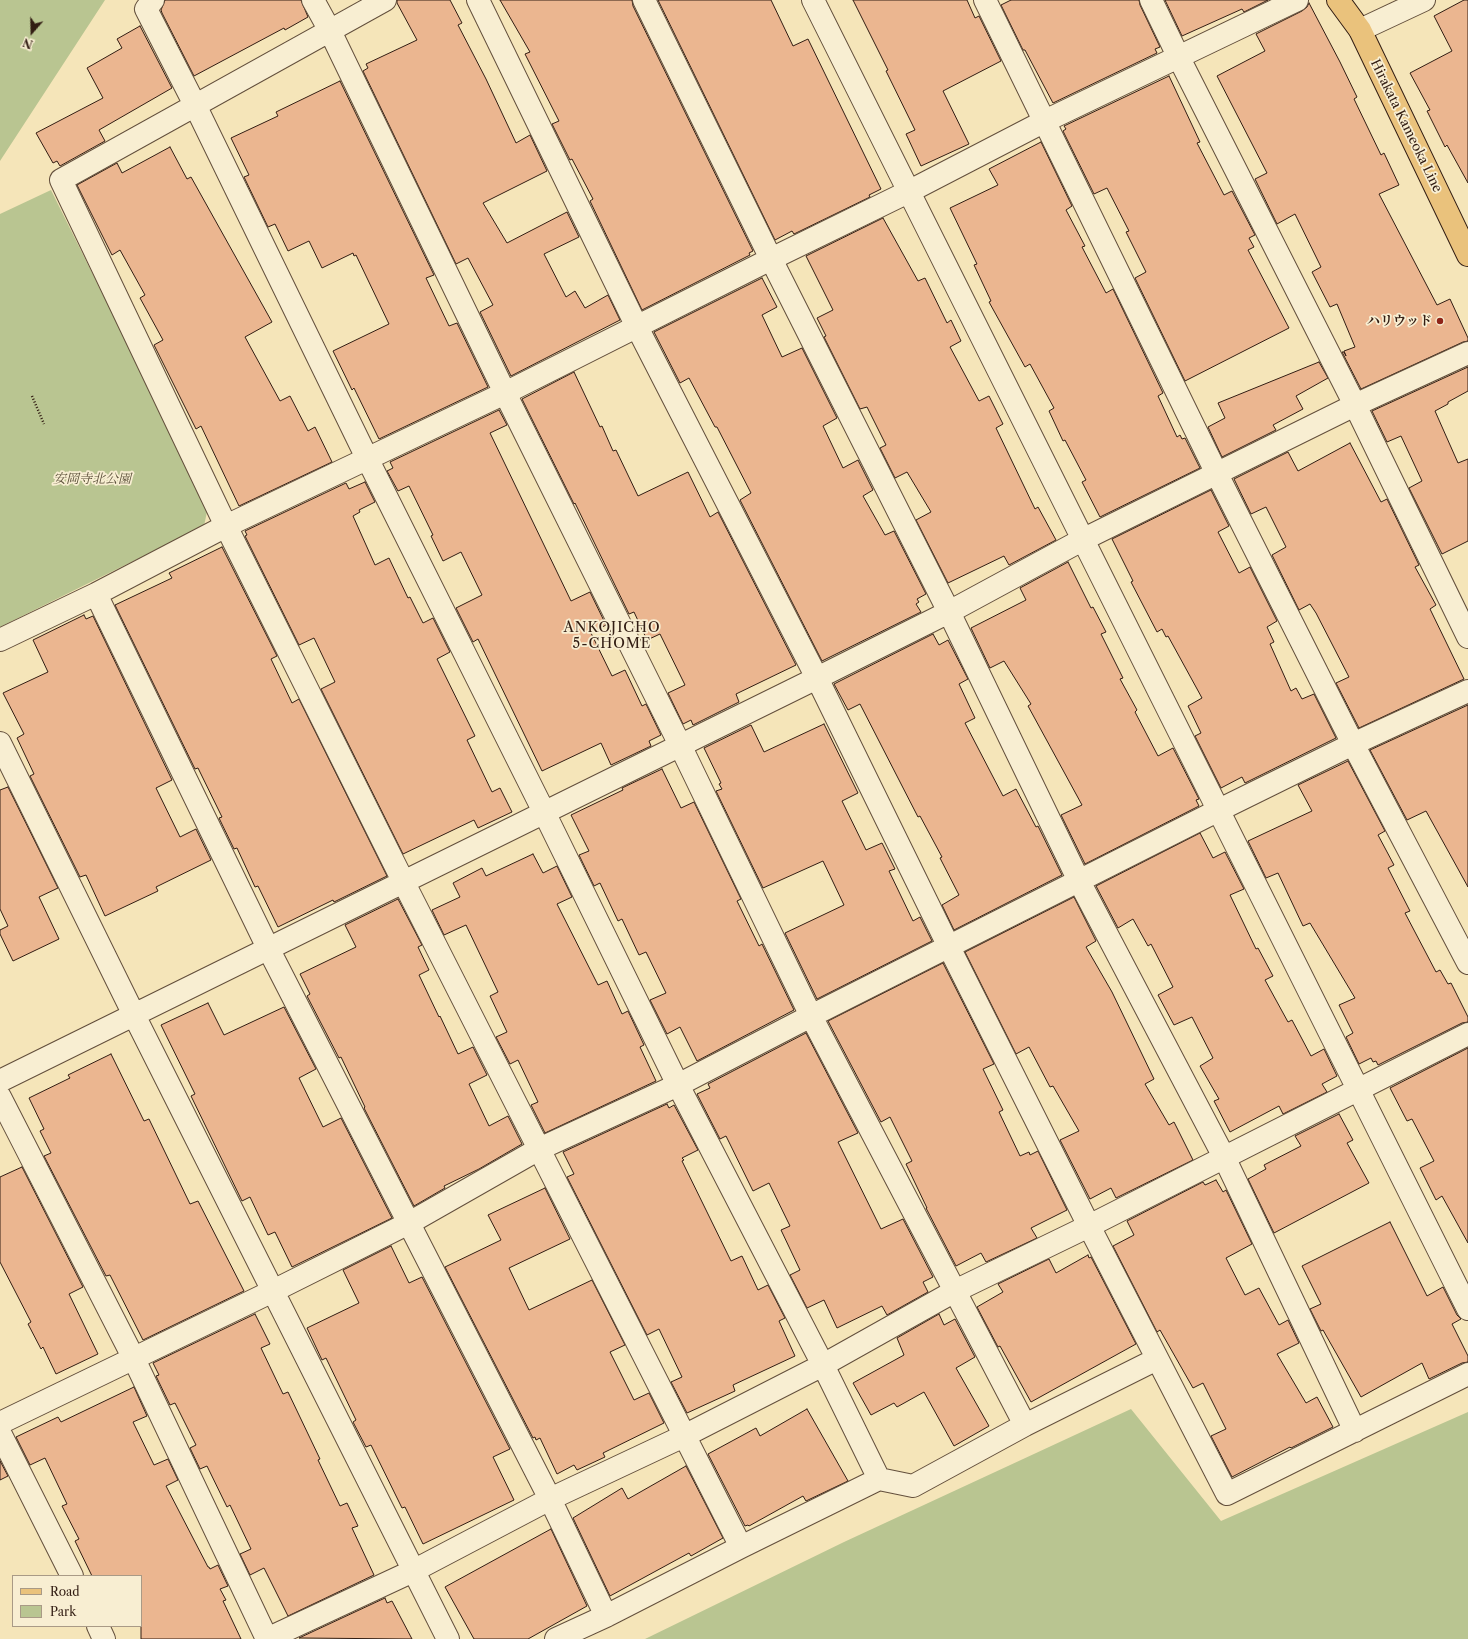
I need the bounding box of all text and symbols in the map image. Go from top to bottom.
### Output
north arrow [12,12,52,52]
text: N [21,35,35,51]
street label: Hirakata Kameoka Line [1367,57,1445,195]
place label: ハリウッド [1367,313,1432,329]
marker: ハリウッド [1435,316,1445,326]
park label: 安岡寺北公園 [53,471,131,487]
district label: ANKOJICHO 5-CHOME [563,620,661,652]
legend [12,1575,142,1627]
text: Road [50,1584,80,1599]
text: Park [50,1604,76,1619]

